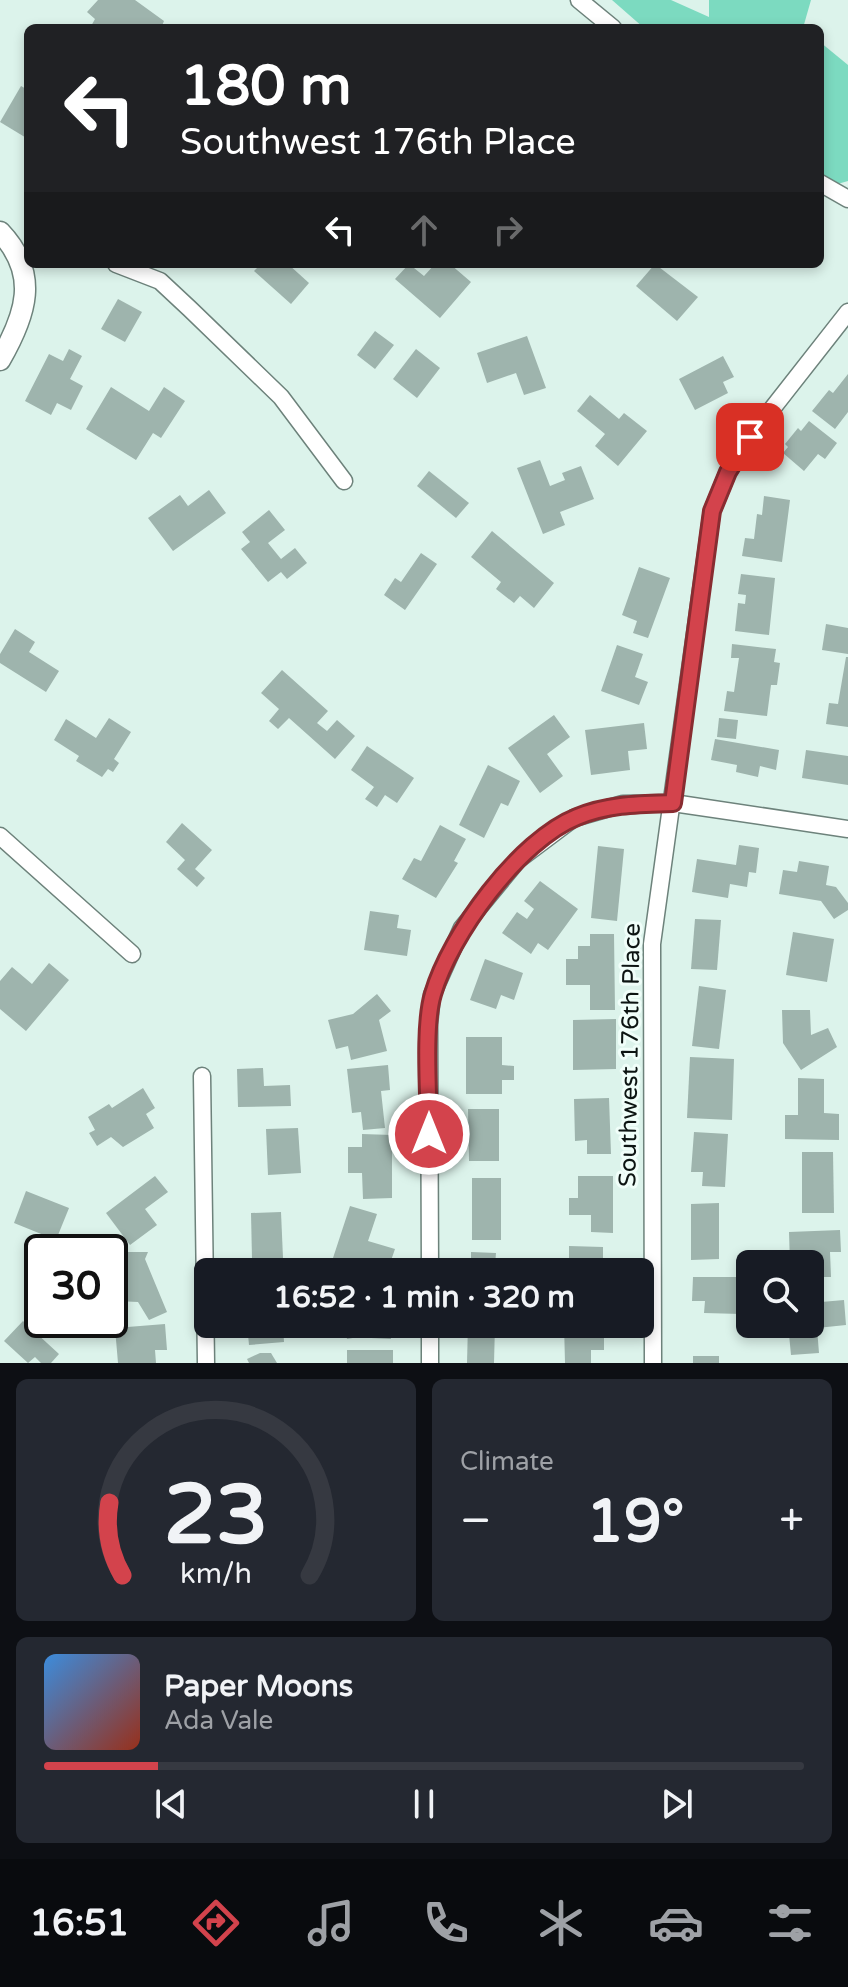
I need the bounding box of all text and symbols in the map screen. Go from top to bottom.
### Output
text: 180 m [180,53,351,120]
icon: left [48,56,152,160]
text: Southwest 176th Place [180,121,576,164]
icon: left [318,208,362,252]
icon: ahead [402,208,446,252]
icon: right [486,208,530,252]
pin [716,403,784,471]
icon: arrive [728,415,772,459]
street label: Southwest 176th Place [613,923,647,1187]
position arrow [387,1092,471,1176]
speed limit sign: 30 [24,1234,128,1338]
map controls [736,1250,824,1338]
button: search [736,1250,824,1338]
text: 16:52 · 1 min · 320 m [273,1279,575,1316]
text: Climate [460,1446,554,1477]
text: 23 [164,1466,268,1566]
text: 19° [586,1486,684,1558]
text: − [460,1495,491,1548]
text: + [779,1495,804,1548]
text: km/h [180,1557,252,1591]
text: Paper Moons [164,1668,353,1705]
text: Ada Vale [164,1705,273,1736]
icon: previous [149,1782,193,1826]
icon: pause [402,1782,446,1826]
icon: next [655,1782,699,1826]
icon: directions [188,1895,244,1951]
icon: music [303,1895,359,1951]
icon: phone [418,1895,474,1951]
icon: climate [533,1895,589,1951]
icon: car [648,1895,704,1951]
icon: filters [762,1895,818,1951]
text: 16:51 [29,1902,129,1945]

